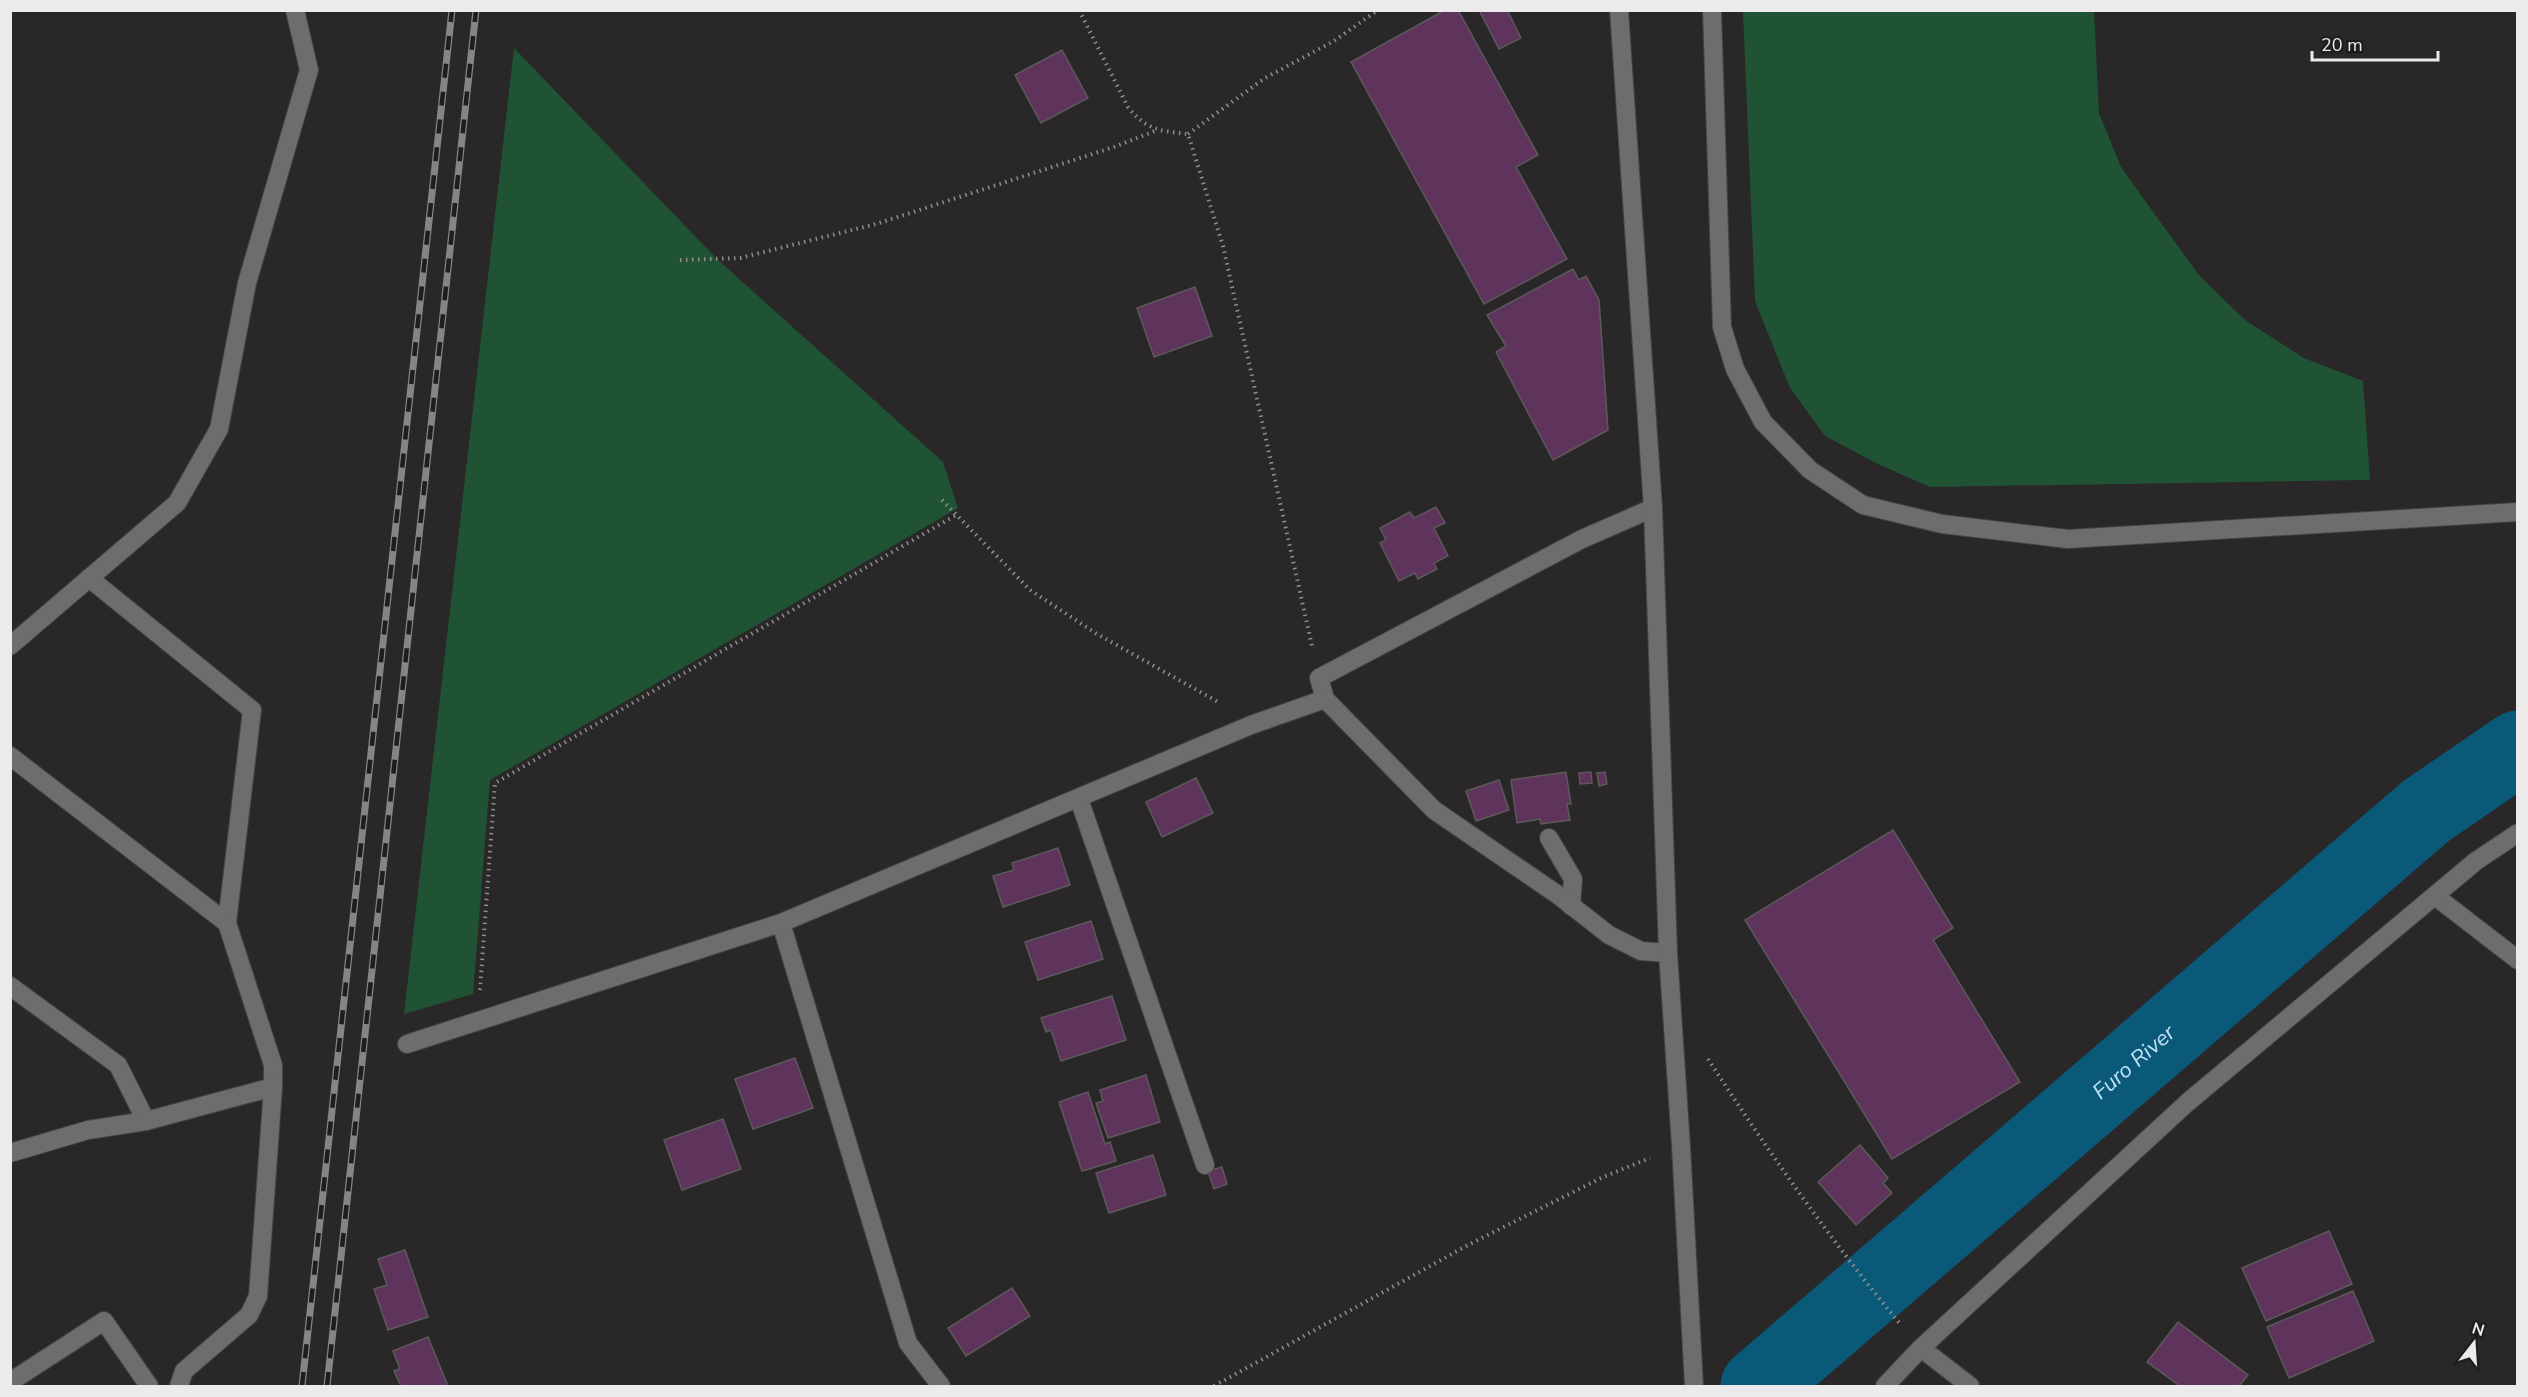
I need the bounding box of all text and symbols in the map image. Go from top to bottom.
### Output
scale bar [2312,24,2438,62]
text: 20 m [2321,33,2363,57]
water label: Furo River [2086,1018,2183,1107]
north arrow [2444,1313,2504,1373]
text: N [2469,1317,2487,1342]

